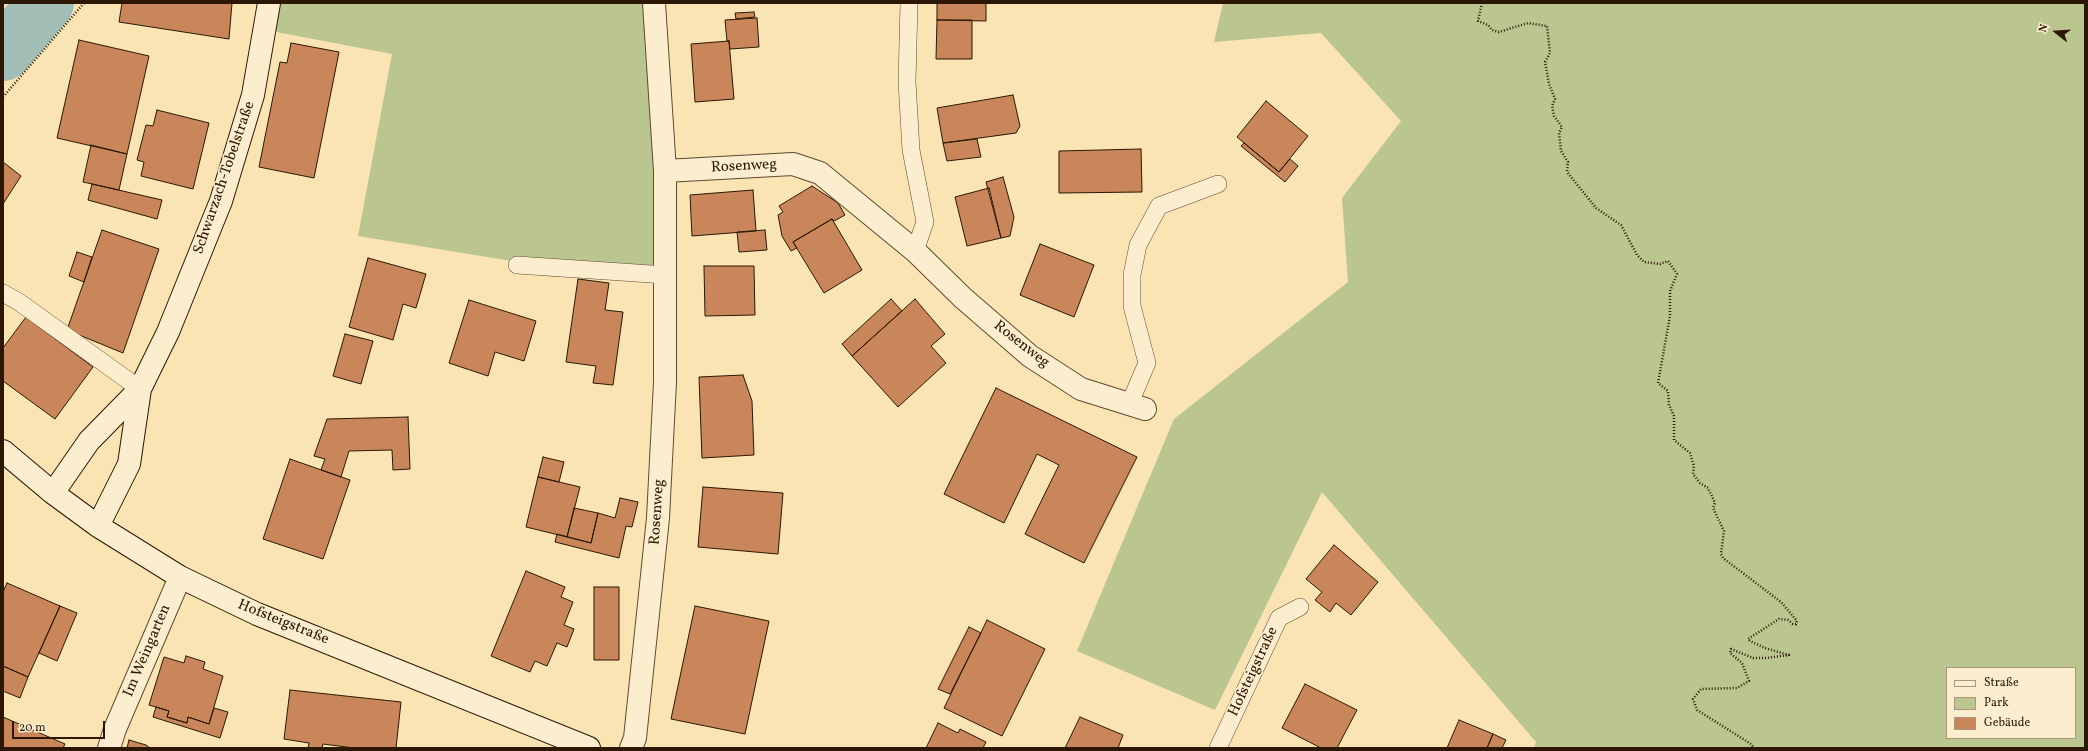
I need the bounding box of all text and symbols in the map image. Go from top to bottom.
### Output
north arrow [2036,12,2076,52]
text: N [2036,22,2052,34]
street label: Schwarzach-Tobelstraße [190,99,260,257]
street label: Rosenweg [711,156,777,178]
street label: Rosenweg [989,318,1053,372]
street label: Rosenweg [647,478,669,546]
street label: Hofsteigstraße [235,597,331,649]
street label: Im Weingarten [120,602,176,700]
street label: Hofsteigstraße [1225,624,1283,720]
legend [1946,667,2076,739]
text: Straße [1984,675,2019,691]
text: Park [1984,695,2009,711]
scale bar [14,713,107,739]
text: Gebäude [1984,715,2030,731]
text: 20 m [19,720,46,736]

